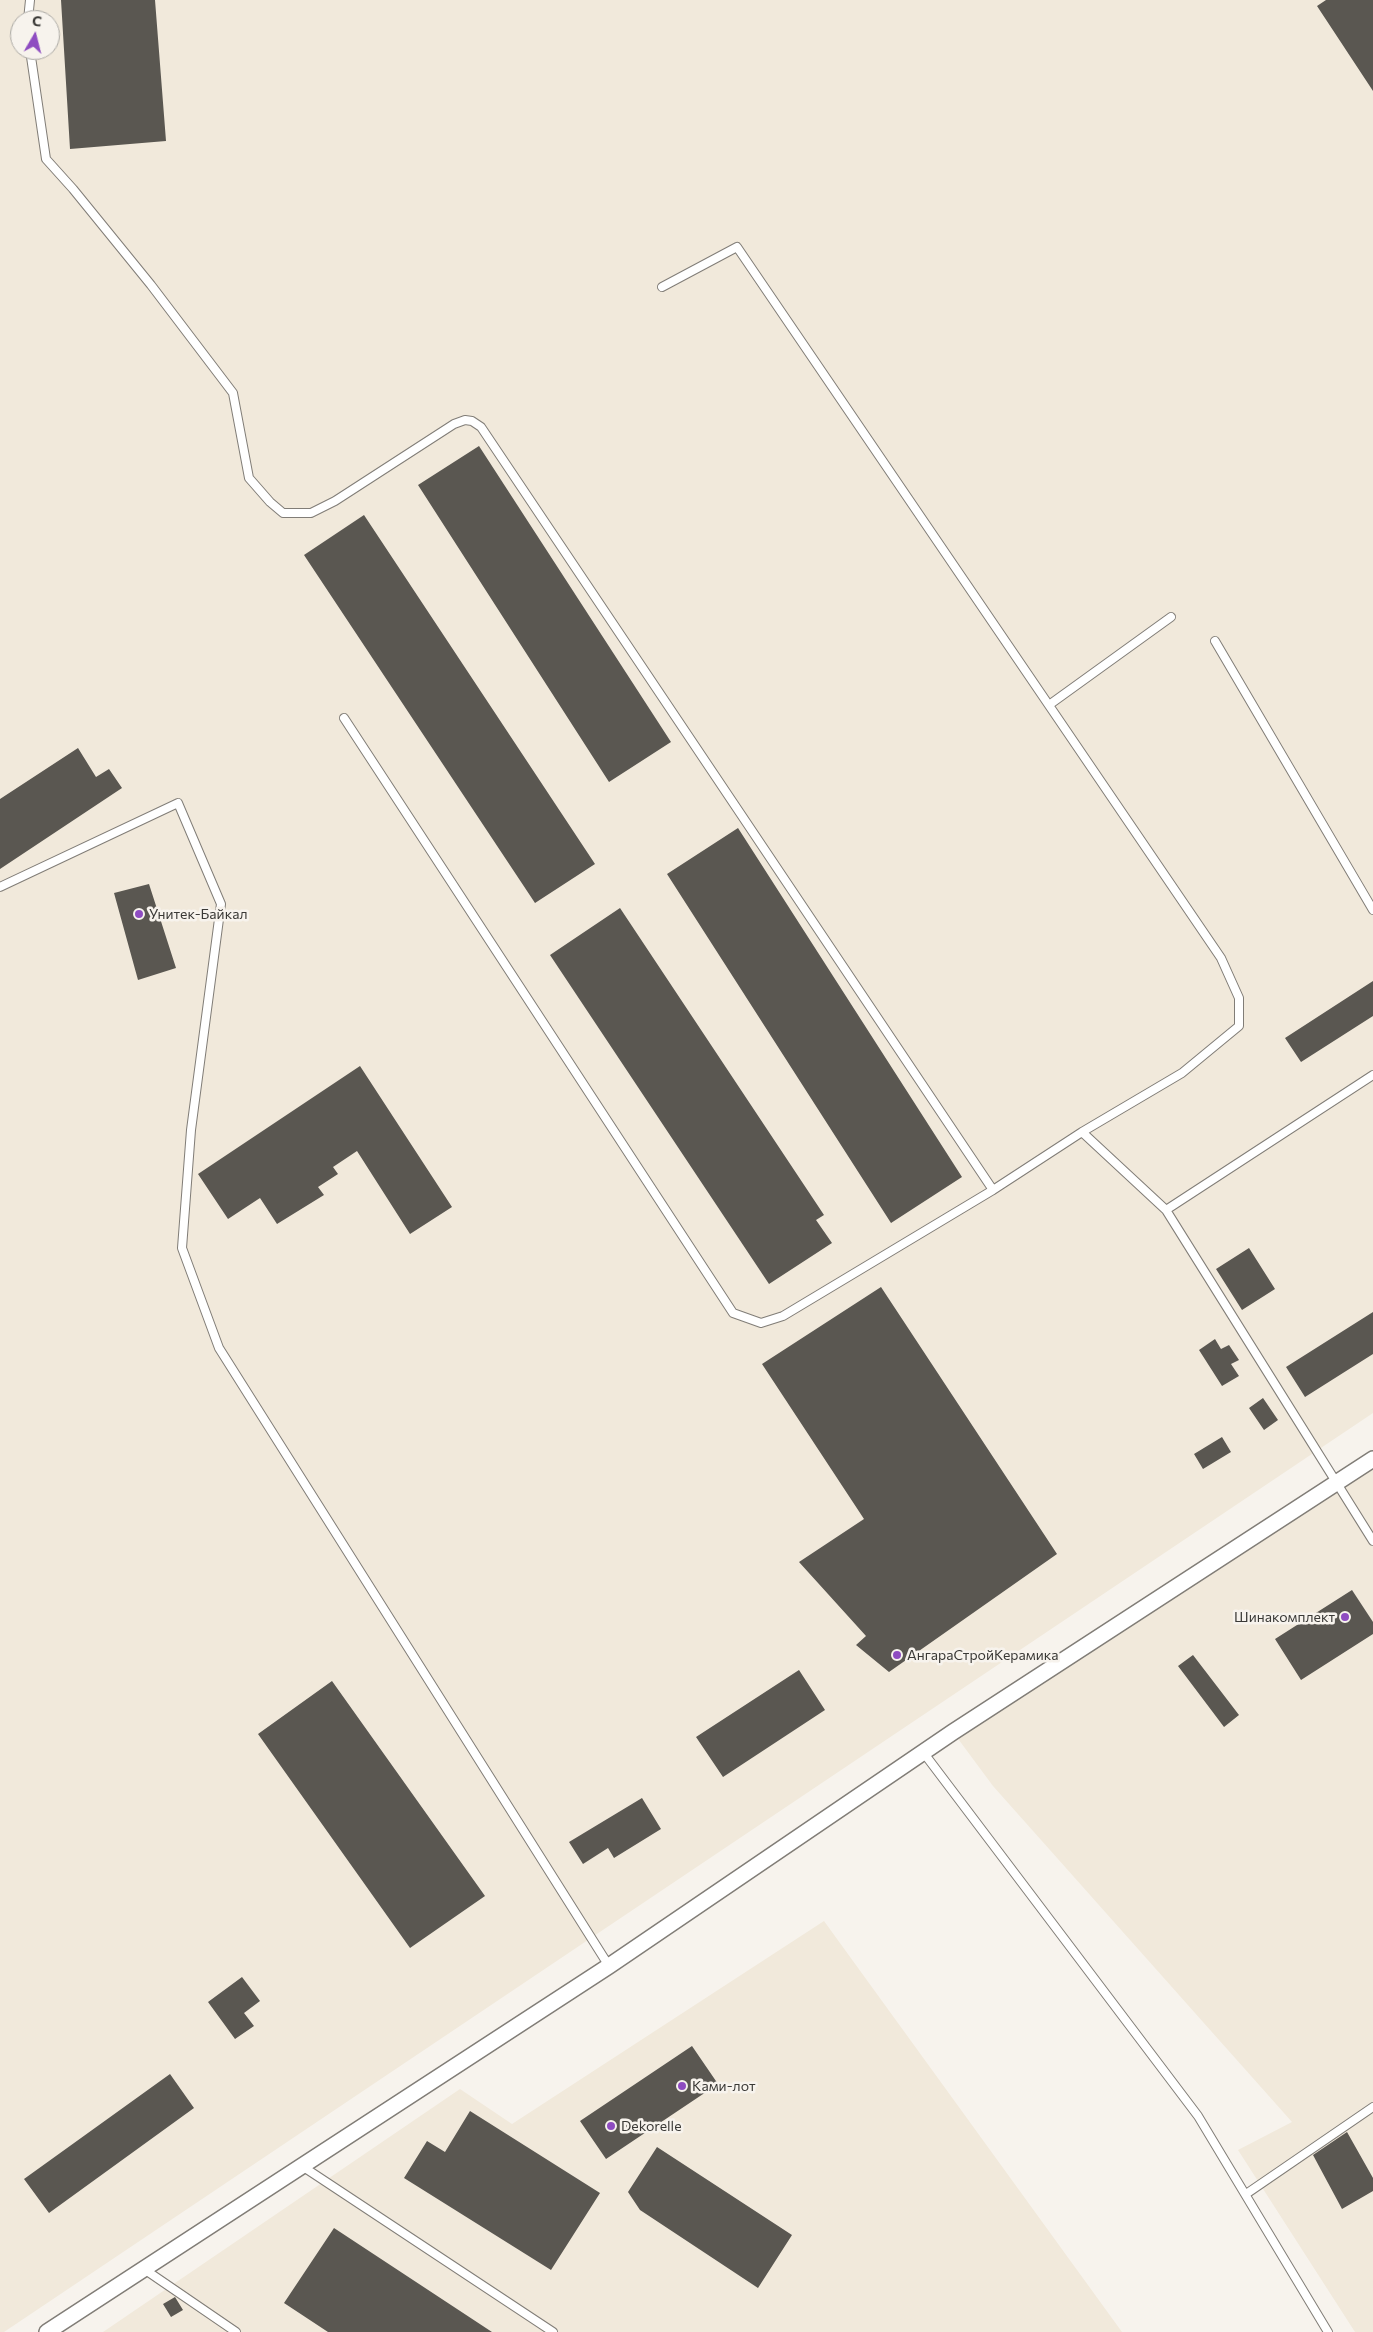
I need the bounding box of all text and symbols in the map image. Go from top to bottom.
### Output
north arrow [10,10,60,60]
text: С [31,12,43,30]
place label: Унитек-Байкал [149,906,247,922]
marker: Унитек-Байкал [133,908,145,920]
place label: Шинакомплект [1234,1609,1335,1625]
marker: Шинакомплект [1339,1611,1351,1623]
place label: АнгараСтройКерамика [907,1647,1058,1663]
marker: АнгараСтройКерамика [891,1649,903,1661]
place label: Ками-лот [692,2078,756,2094]
marker: Ками-лот [676,2080,688,2092]
place label: Dekorelle [621,2118,682,2134]
marker: Dekorelle [605,2120,617,2132]

